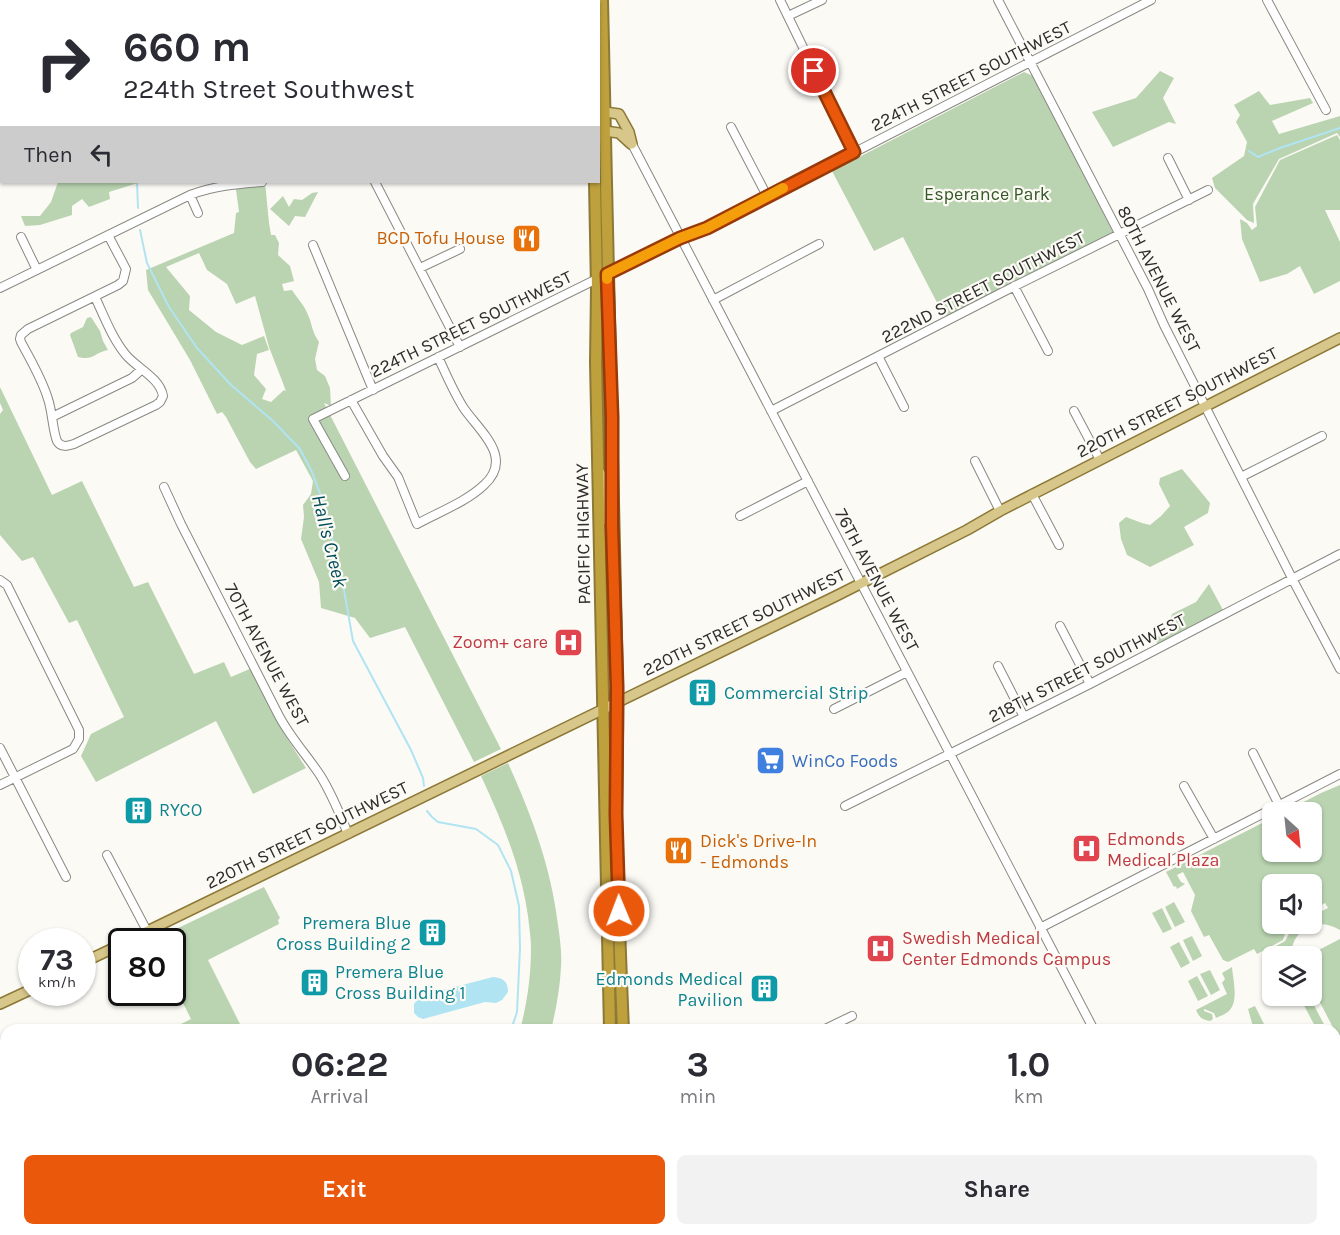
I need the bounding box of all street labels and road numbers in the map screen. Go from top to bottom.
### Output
street label: 224TH STREET SOUTHWEST [867,16,1075,136]
street label: 80TH AVENUE WEST [1112,202,1206,356]
street label: 222ND STREET SOUTHWEST [878,226,1088,348]
street label: 224TH STREET SOUTHWEST [366,265,576,383]
street label: 220TH STREET SOUTHWEST [1073,342,1281,462]
street label: PACIFIC HIGHWAY [571,463,595,605]
street label: 76TH AVENUE WEST [830,505,924,655]
street label: 220TH STREET SOUTHWEST [639,563,849,681]
street label: 70TH AVENUE WEST [220,580,314,730]
street label: 218TH STREET SOUTHWEST [985,609,1189,727]
street label: 220TH STREET SOUTHWEST [202,776,412,894]

